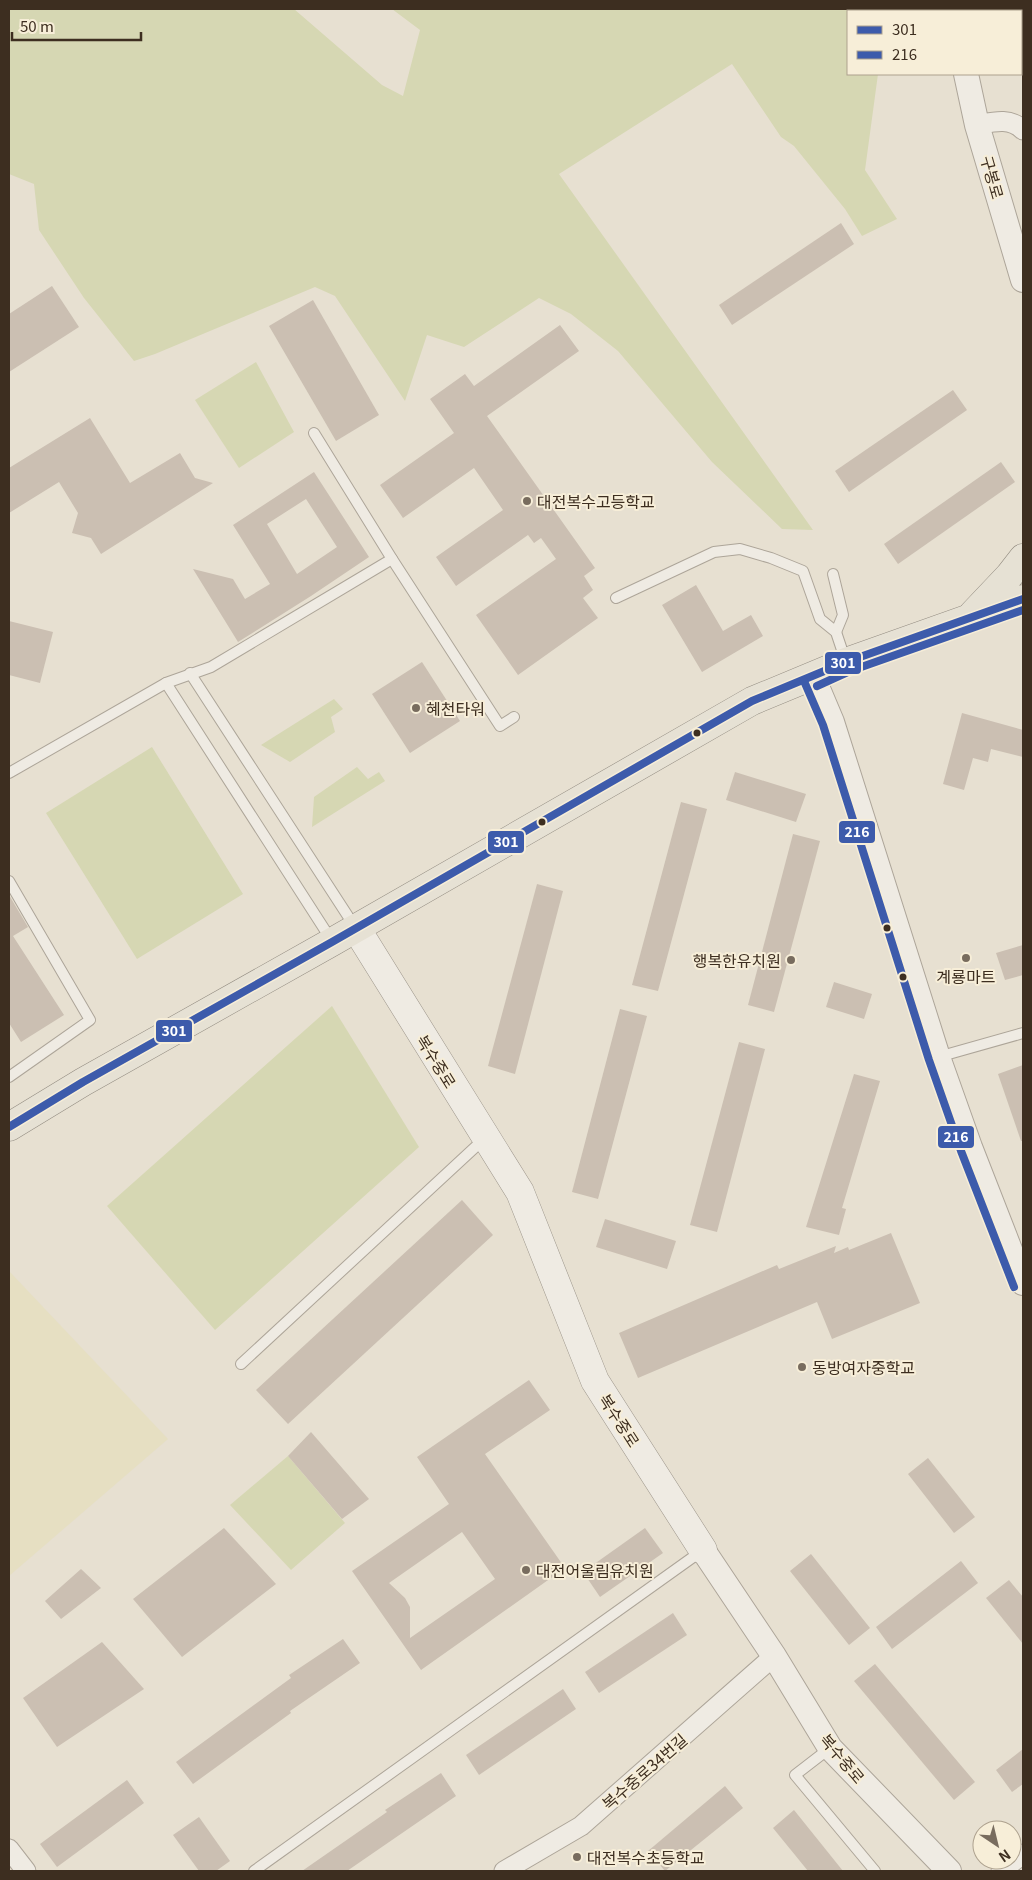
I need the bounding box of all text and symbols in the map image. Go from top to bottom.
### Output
scale bar [12,10,141,42]
legend [847,10,1022,75]
text: 50 m [20,15,54,36]
text: 301 [892,18,917,39]
text: 216 [892,43,917,64]
street label: 구봉로 [975,152,1011,202]
place label: 대전복수고등학교 [537,489,655,513]
marker: 대전복수고등학교 [521,495,533,507]
line badge: 301 [824,651,862,675]
text: 301 [831,652,855,672]
place label: 혜천타워 [426,696,485,720]
marker: 혜천타워 [410,702,422,714]
unlabelled marker [692,728,702,738]
unlabelled marker [537,817,547,827]
line badge: 216 [838,820,876,844]
text: 216 [845,821,869,841]
line badge: 301 [487,830,525,854]
text: 301 [494,831,518,851]
unlabelled marker [882,923,892,933]
place label: 행복한유치원 [693,948,781,972]
marker: 계룡마트 [960,952,972,964]
marker: 행복한유치원 [785,954,797,966]
place label: 계룡마트 [937,964,995,988]
unlabelled marker [898,972,908,982]
line badge: 301 [155,1019,193,1043]
text: 301 [162,1020,186,1040]
street label: 복수중로 [411,1030,463,1093]
line badge: 216 [937,1125,975,1149]
text: 216 [944,1126,968,1146]
place label: 동방여자중학교 [812,1355,915,1379]
marker: 동방여자중학교 [796,1361,808,1373]
street label: 복수중로 [594,1389,646,1451]
place label: 대전어울림유치원 [536,1558,654,1582]
marker: 대전어울림유치원 [520,1564,532,1576]
street label: 복수중로34번길 [596,1727,692,1815]
street label: 복수중로 [815,1728,871,1788]
north arrow [972,1820,1022,1870]
place label: 대전복수초등학교 [587,1845,705,1869]
text: N [995,1845,1015,1868]
marker: 대전복수초등학교 [571,1851,583,1863]

